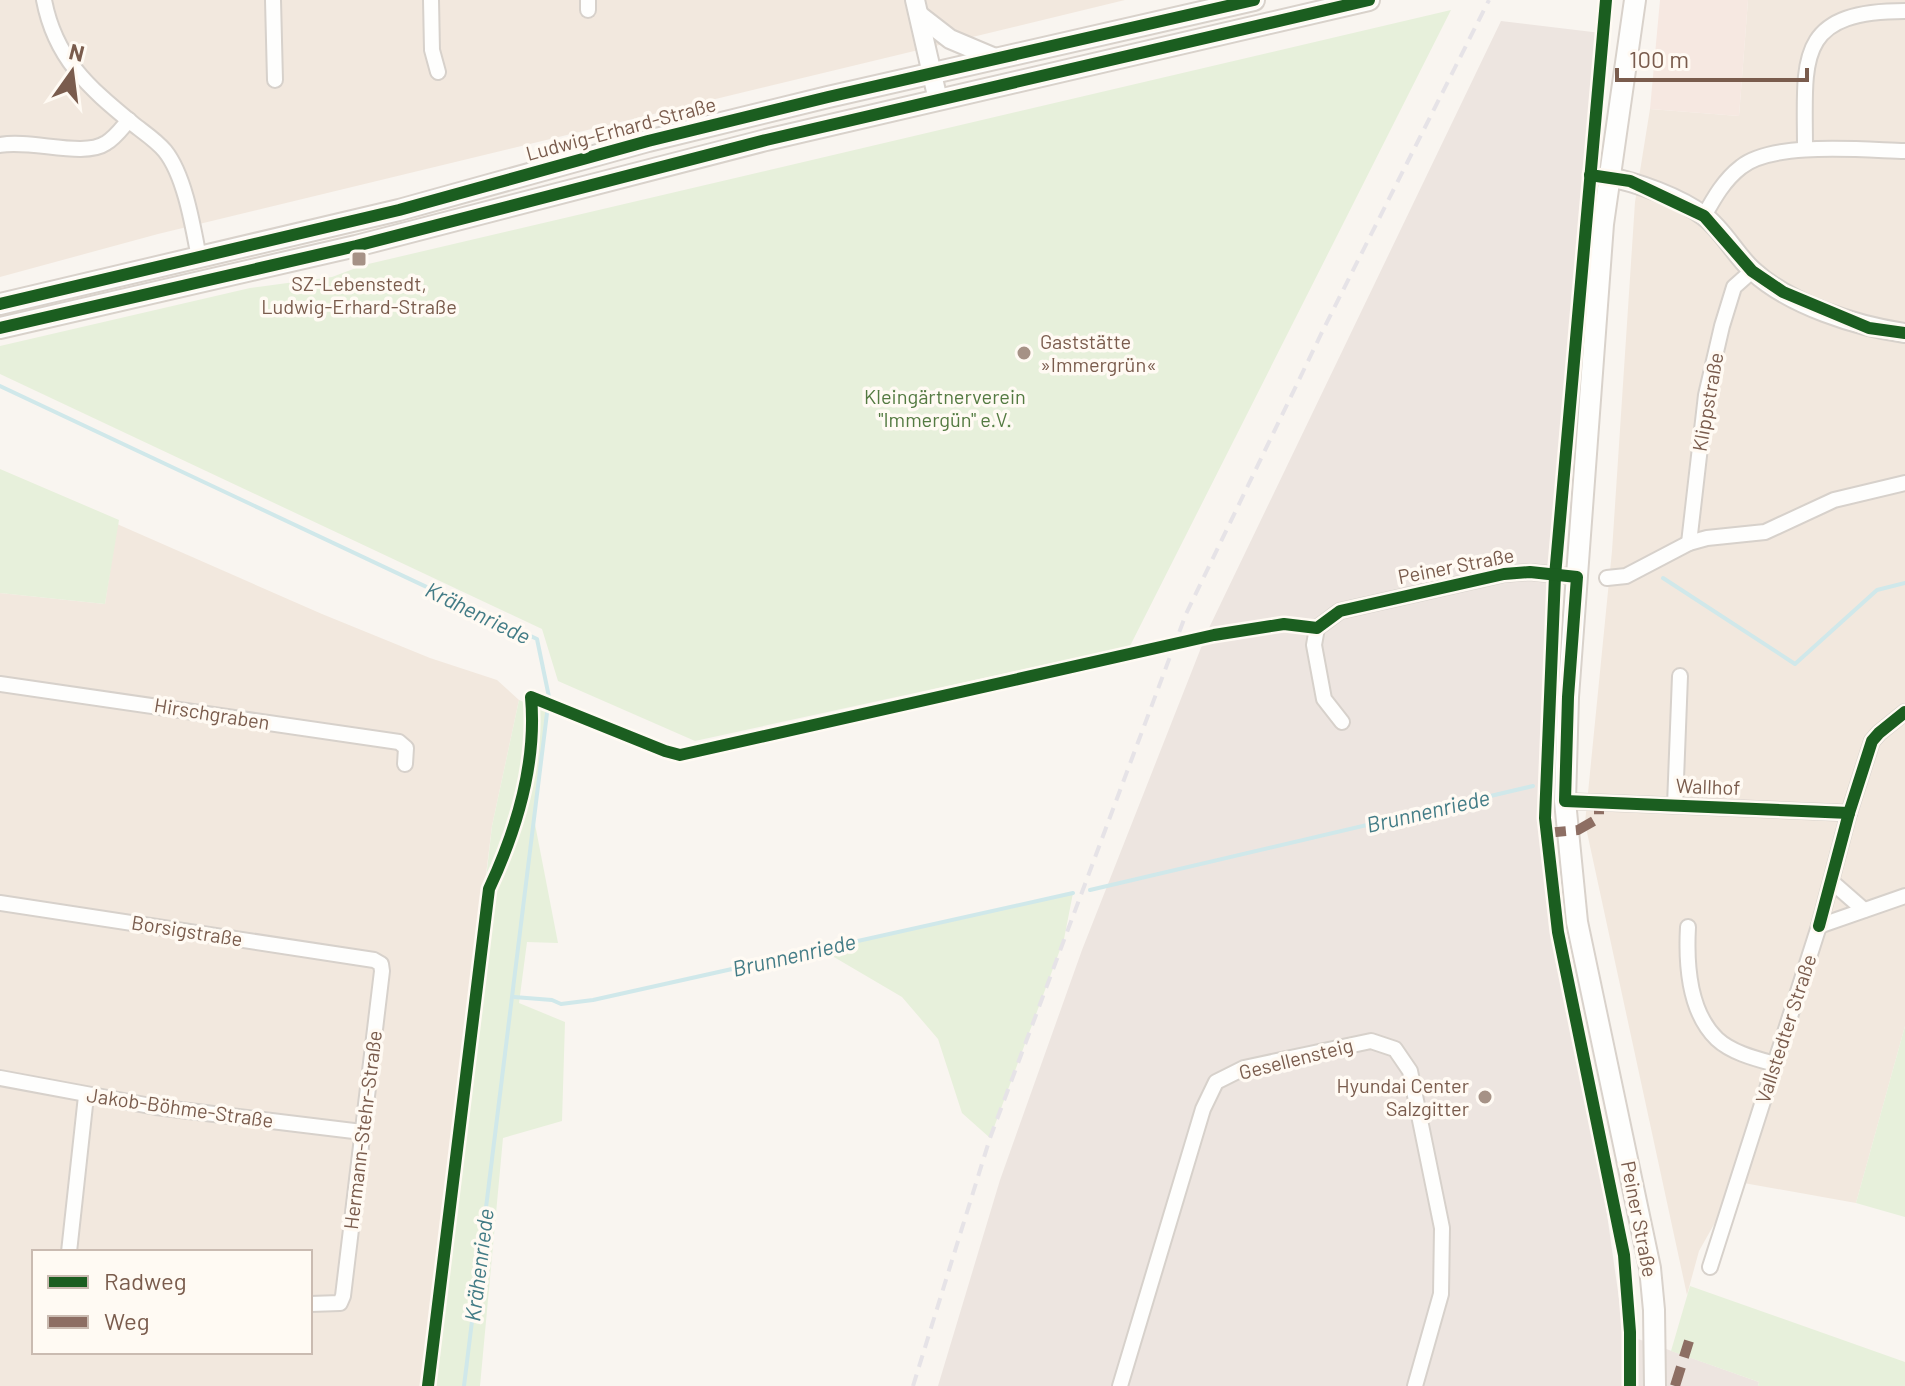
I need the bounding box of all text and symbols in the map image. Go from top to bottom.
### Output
north arrow [32,32,112,112]
scale bar [1617,32,1807,82]
text: N [67,37,87,66]
text: 100 m [1629,44,1689,73]
street label: Ludwig-Erhard-Straße [523,91,718,165]
marker: SZ-Lebenstedt, Ludwig-Erhard-Straße [350,250,368,268]
place label: SZ-Lebenstedt, Ludwig-Erhard-Straße [261,271,457,318]
place label: Gaststätte »Immergrün« [1040,329,1157,376]
marker: Gaststätte »Immergrün« [1015,344,1033,362]
street label: Klippstraße [1687,350,1728,453]
park label: Kleingärtnerverein "Immergün" e.V. [864,384,1026,431]
street label: Peiner Straße [1396,542,1516,588]
water label: Krähenriede [422,576,535,649]
street label: Hirschgraben [153,692,272,734]
street label: Wallhof [1675,773,1741,799]
water label: Brunnenriede [1363,783,1492,837]
street label: Borsigstraße [130,909,244,951]
water label: Brunnenriede [729,927,858,981]
street label: Vallstedter Straße [1750,951,1820,1106]
street label: Hermann-Stehr-Straße [338,1029,386,1231]
street label: Gesellensteig [1236,1032,1355,1084]
place label: Hyundai Center Salzgitter [1337,1073,1469,1120]
street label: Jakob-Böhme-Straße [85,1082,275,1132]
marker: Hyundai Center Salzgitter [1476,1088,1494,1106]
street label: Peiner Straße [1617,1159,1663,1279]
water label: Krähenriede [458,1207,498,1323]
legend [32,1250,312,1354]
text: Radweg [104,1266,187,1295]
text: Weg [104,1306,150,1335]

